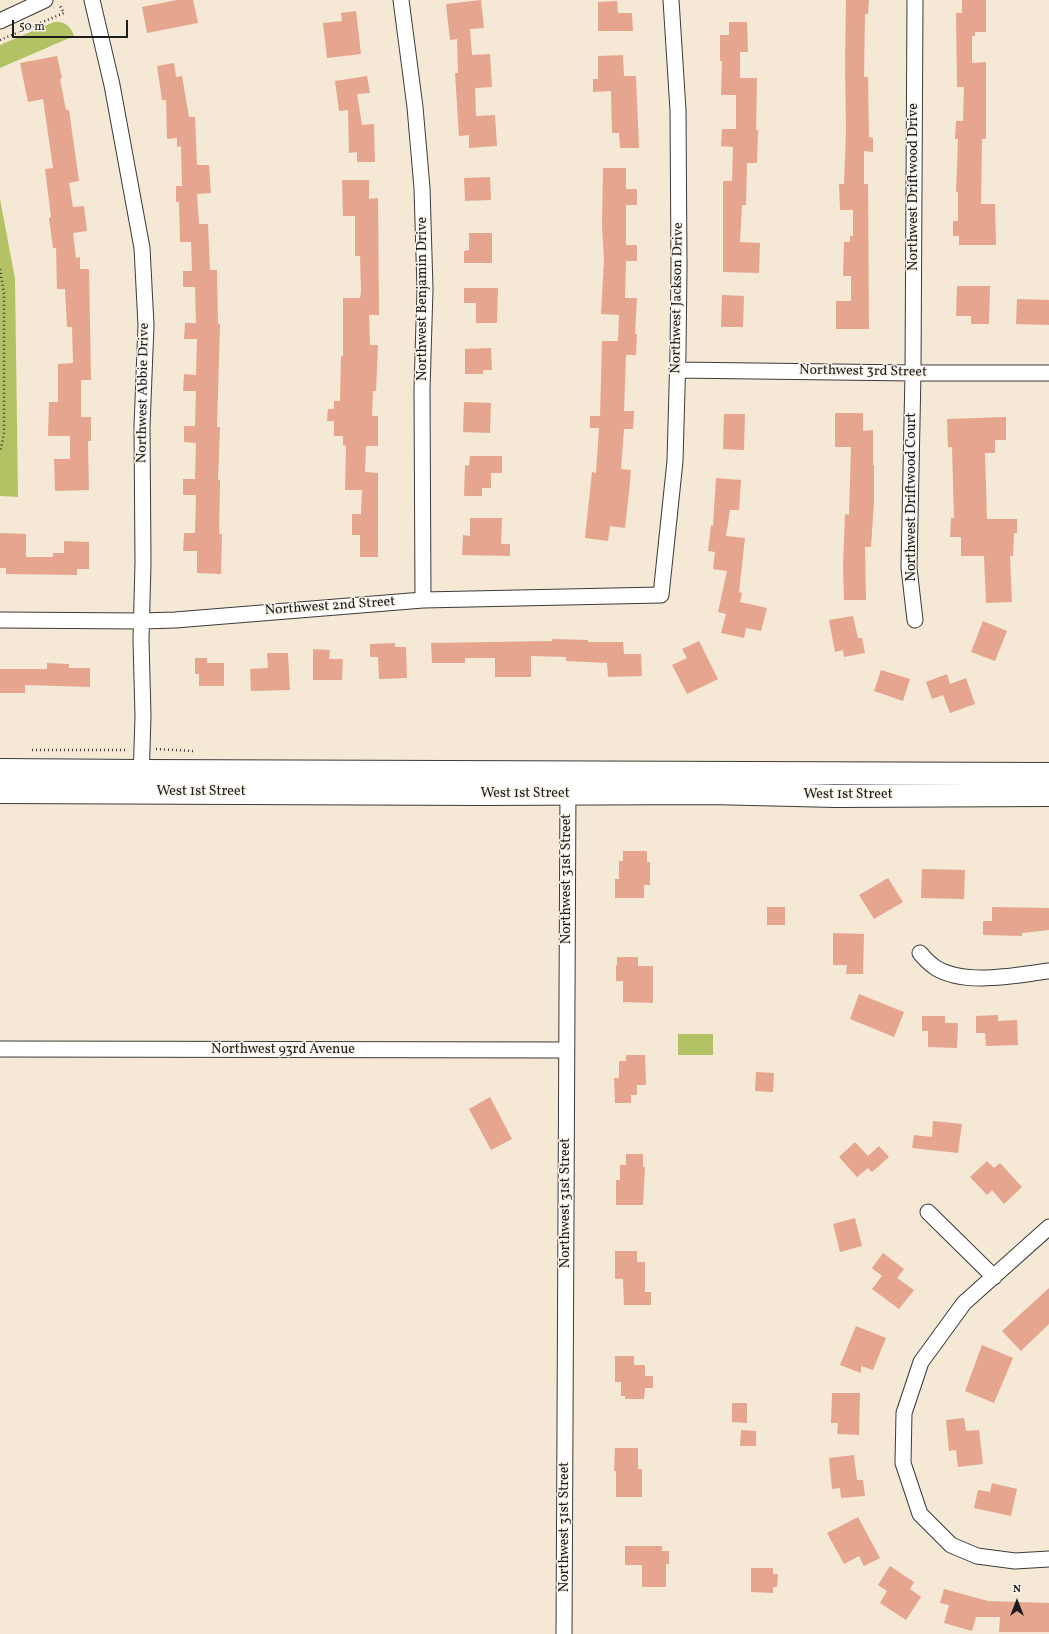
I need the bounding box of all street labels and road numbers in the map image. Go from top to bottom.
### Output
street label: Northwest Driftwood Drive [906,103,922,271]
street label: Northwest Benjamin Drive [415,217,431,381]
street label: Northwest Jackson Drive [668,222,688,374]
street label: Northwest Abbie Drive [134,323,154,463]
street label: Northwest 3rd Street [799,362,927,382]
street label: Northwest Driftwood Court [904,413,920,581]
street label: Northwest 2nd Street [264,594,396,620]
street label: West 1st Street [156,784,246,800]
street label: West 1st Street [480,786,570,802]
street label: West 1st Street [803,787,893,803]
street label: Northwest 31st Street [559,814,575,944]
street label: Northwest 93rd Avenue [211,1042,355,1058]
street label: Northwest 31st Street [558,1138,574,1268]
street label: Northwest 31st Street [557,1462,573,1592]

